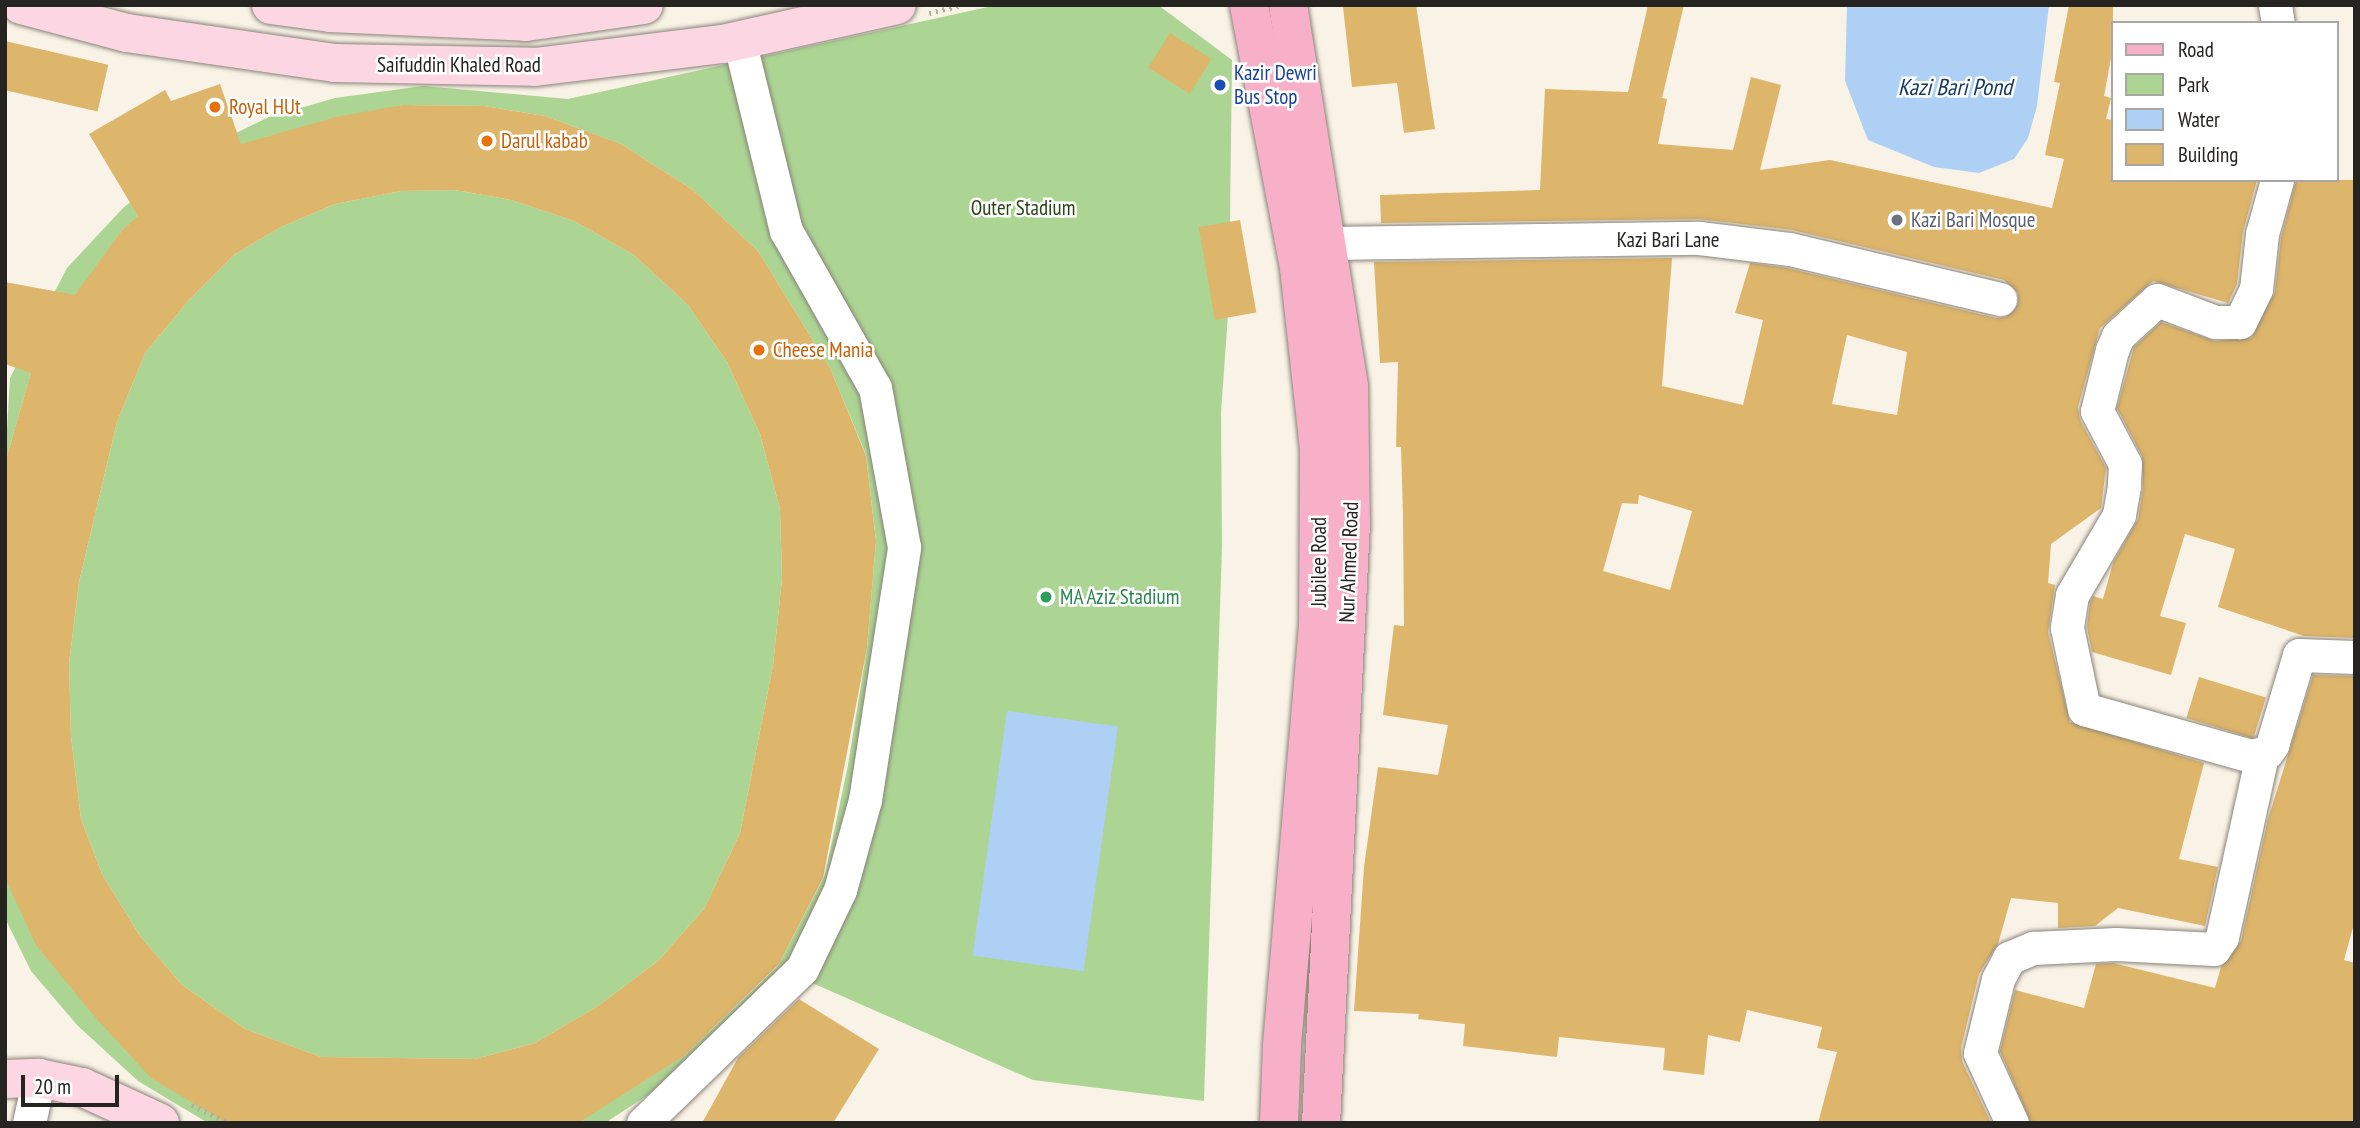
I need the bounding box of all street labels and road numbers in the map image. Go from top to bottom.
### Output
street label: Saifuddin Khaled Road [377,52,541,78]
street label: Kazi Bari Lane [1617,227,1719,253]
street label: Nur Ahmed Road [1334,501,1364,623]
street label: Jubilee Road [1306,517,1332,607]

